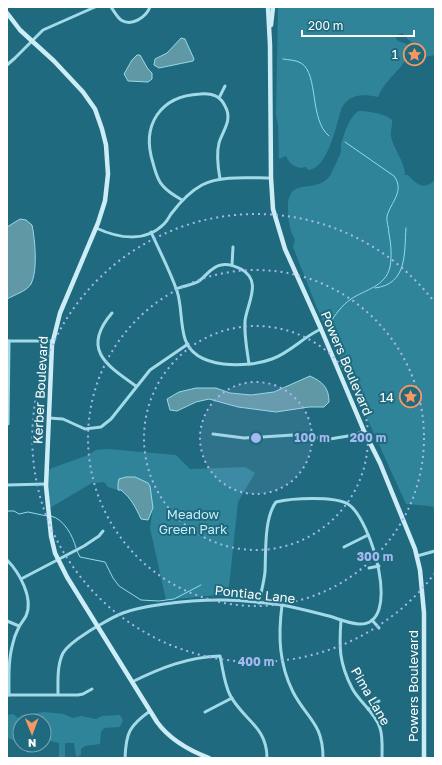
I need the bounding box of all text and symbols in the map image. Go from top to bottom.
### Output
scale bar [302,12,414,38]
text: 200 m [308,18,343,33]
place icon: 1 [401,41,427,67]
place label: 1 [392,46,398,62]
street label: Powers Boulevard [318,308,376,418]
street label: Kerber Boulevard [29,336,51,444]
place icon: 14 [397,384,423,410]
place label: 14 [380,389,394,405]
text: 100 m [294,430,330,445]
text: 200 m [350,430,386,445]
centre of rings [249,431,263,445]
park label: Meadow Green Park [159,506,228,537]
text: 300 m [357,549,393,564]
street label: Pontiac Lane [214,582,296,606]
street label: Powers Boulevard [405,630,421,742]
text: 400 m [238,654,274,669]
street label: Pima Lane [348,664,394,728]
north arrow [12,713,52,753]
text: N [28,737,36,750]

